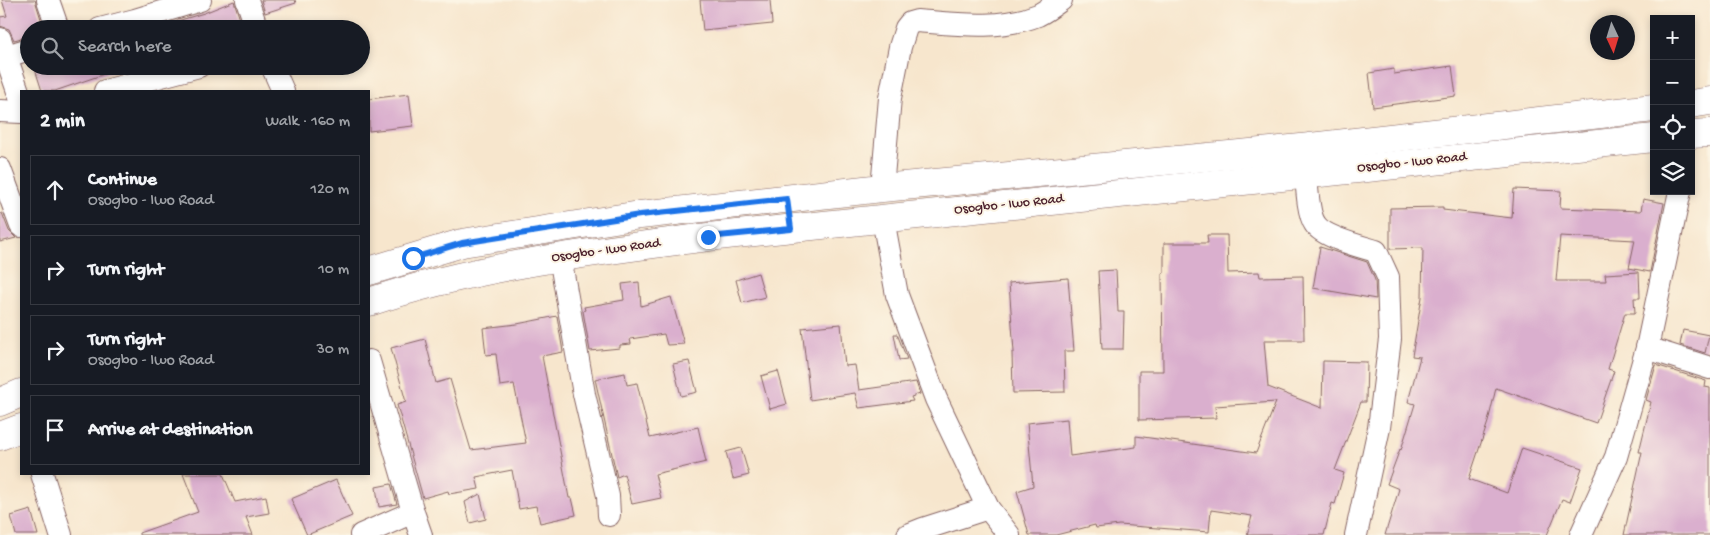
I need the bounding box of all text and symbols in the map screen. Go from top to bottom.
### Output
north arrow [1590,15,1635,60]
map controls [1650,15,1695,195]
button: + [1650,15,1695,60]
search box [20,20,370,75]
icon: search [38,34,66,62]
text: Search here [78,36,172,59]
button: − [1650,60,1695,105]
button: locate [1650,105,1695,150]
text: 2 min [40,110,85,135]
text: Walk · 160 m [265,113,350,132]
street label: Osogbo - Iwo Road [1356,149,1469,177]
button: layers [1650,150,1695,195]
text: Continue [88,169,157,192]
icon: ahead [41,176,69,204]
text: 120 m [310,181,349,200]
street label: Osogbo - Iwo Road [953,191,1066,219]
text: Osogbo - Iwo Road [88,192,214,211]
route end [697,226,720,249]
street label: Osogbo - Iwo Road [550,235,663,267]
route start [402,247,425,270]
icon: right [41,256,69,284]
text: Turn right [88,259,164,282]
text: 10 m [318,261,349,280]
text: Turn right [88,329,164,352]
icon: right [41,336,69,364]
text: 30 m [316,341,349,360]
text: Osogbo - Iwo Road [88,352,214,371]
icon: arrive [41,416,69,444]
text: Arrive at destination [88,419,252,442]

